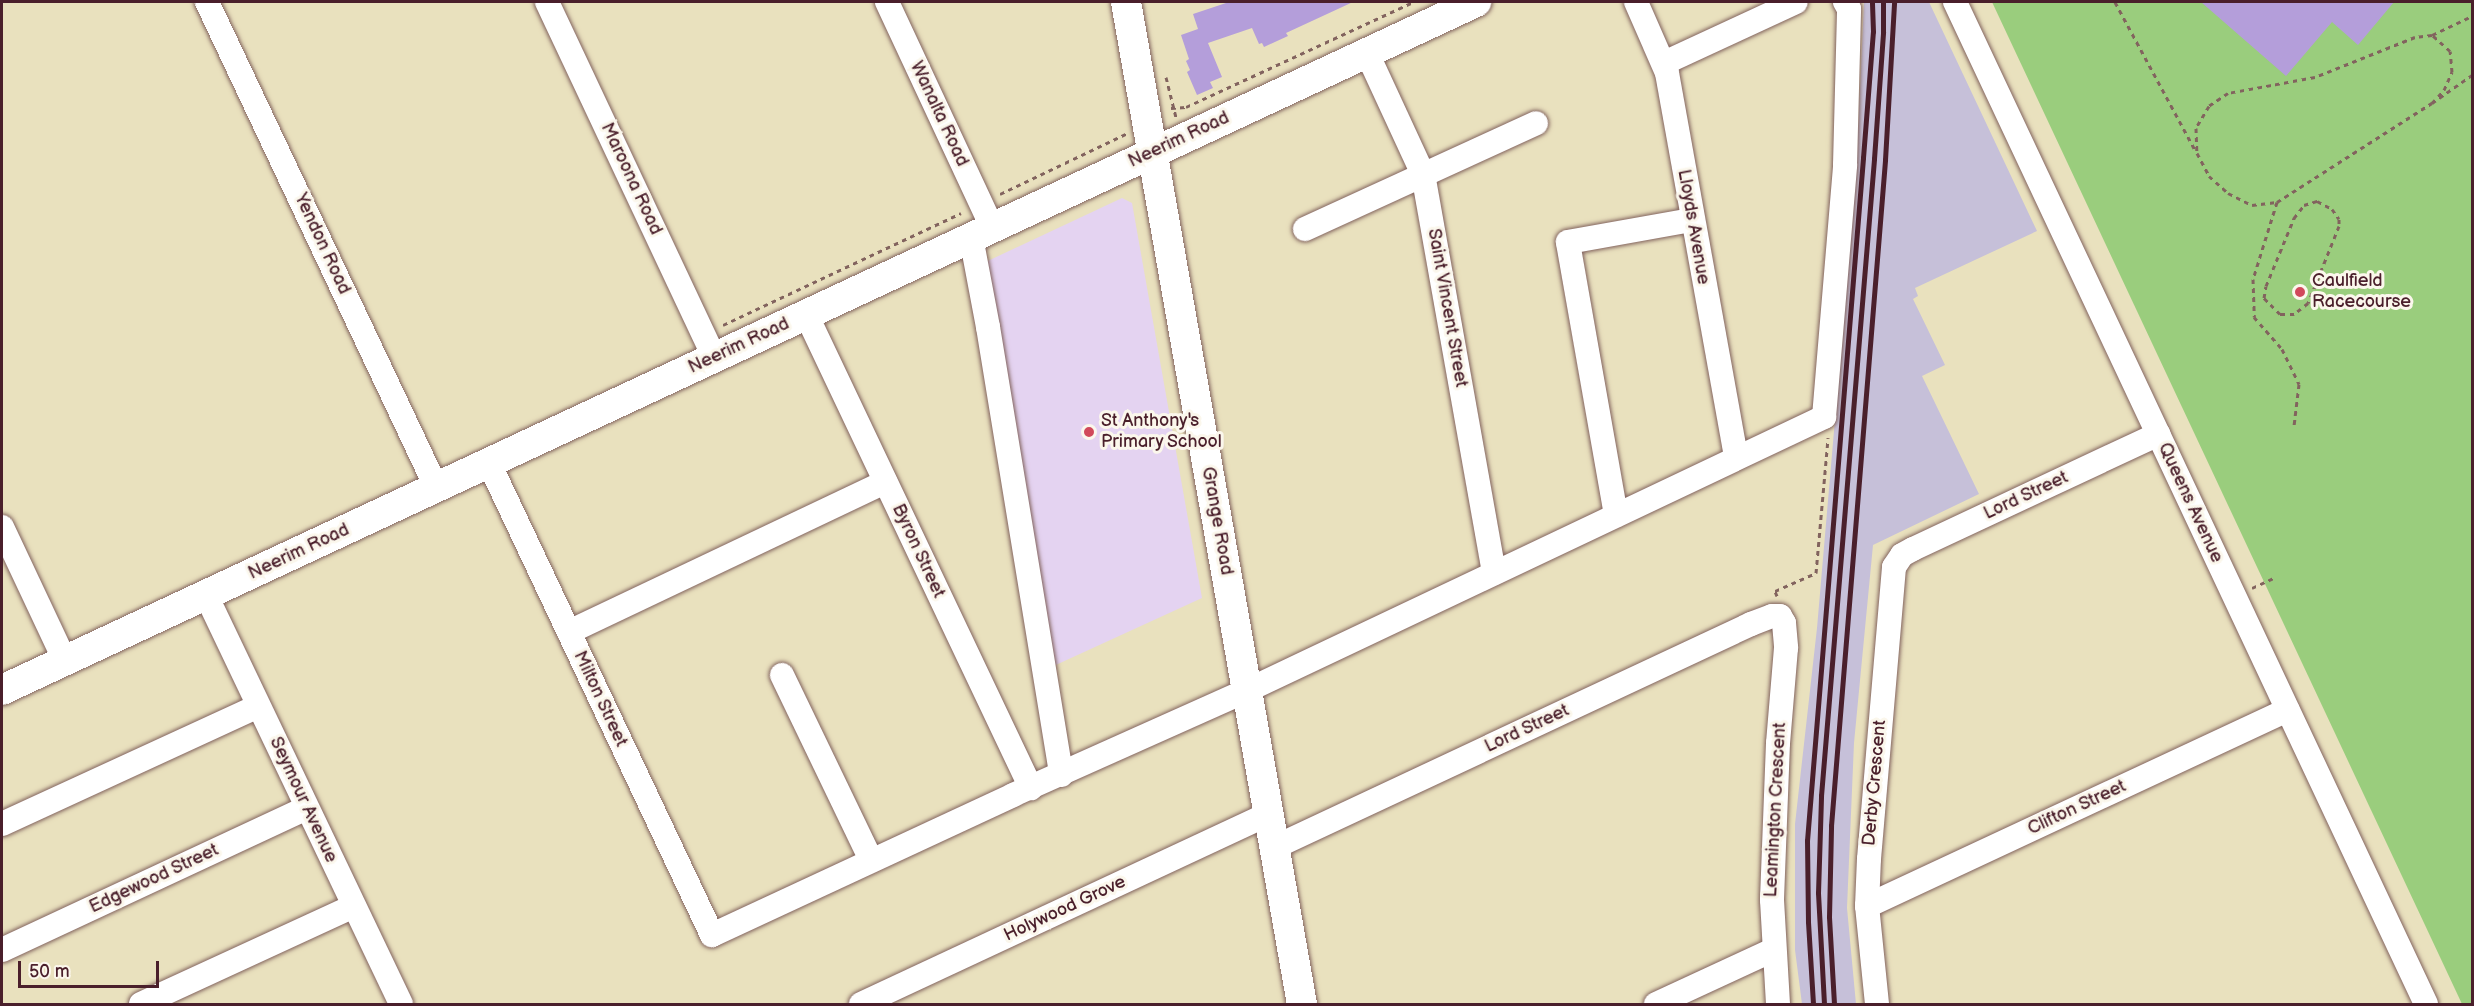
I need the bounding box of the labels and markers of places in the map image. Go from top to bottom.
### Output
place label: Caulfield Racecourse [2312,271,2411,314]
marker: Caulfield Racecourse [2293,285,2307,299]
place label: St Anthony's Primary School [1101,411,1223,454]
marker: St Anthony's Primary School [1082,425,1096,439]

